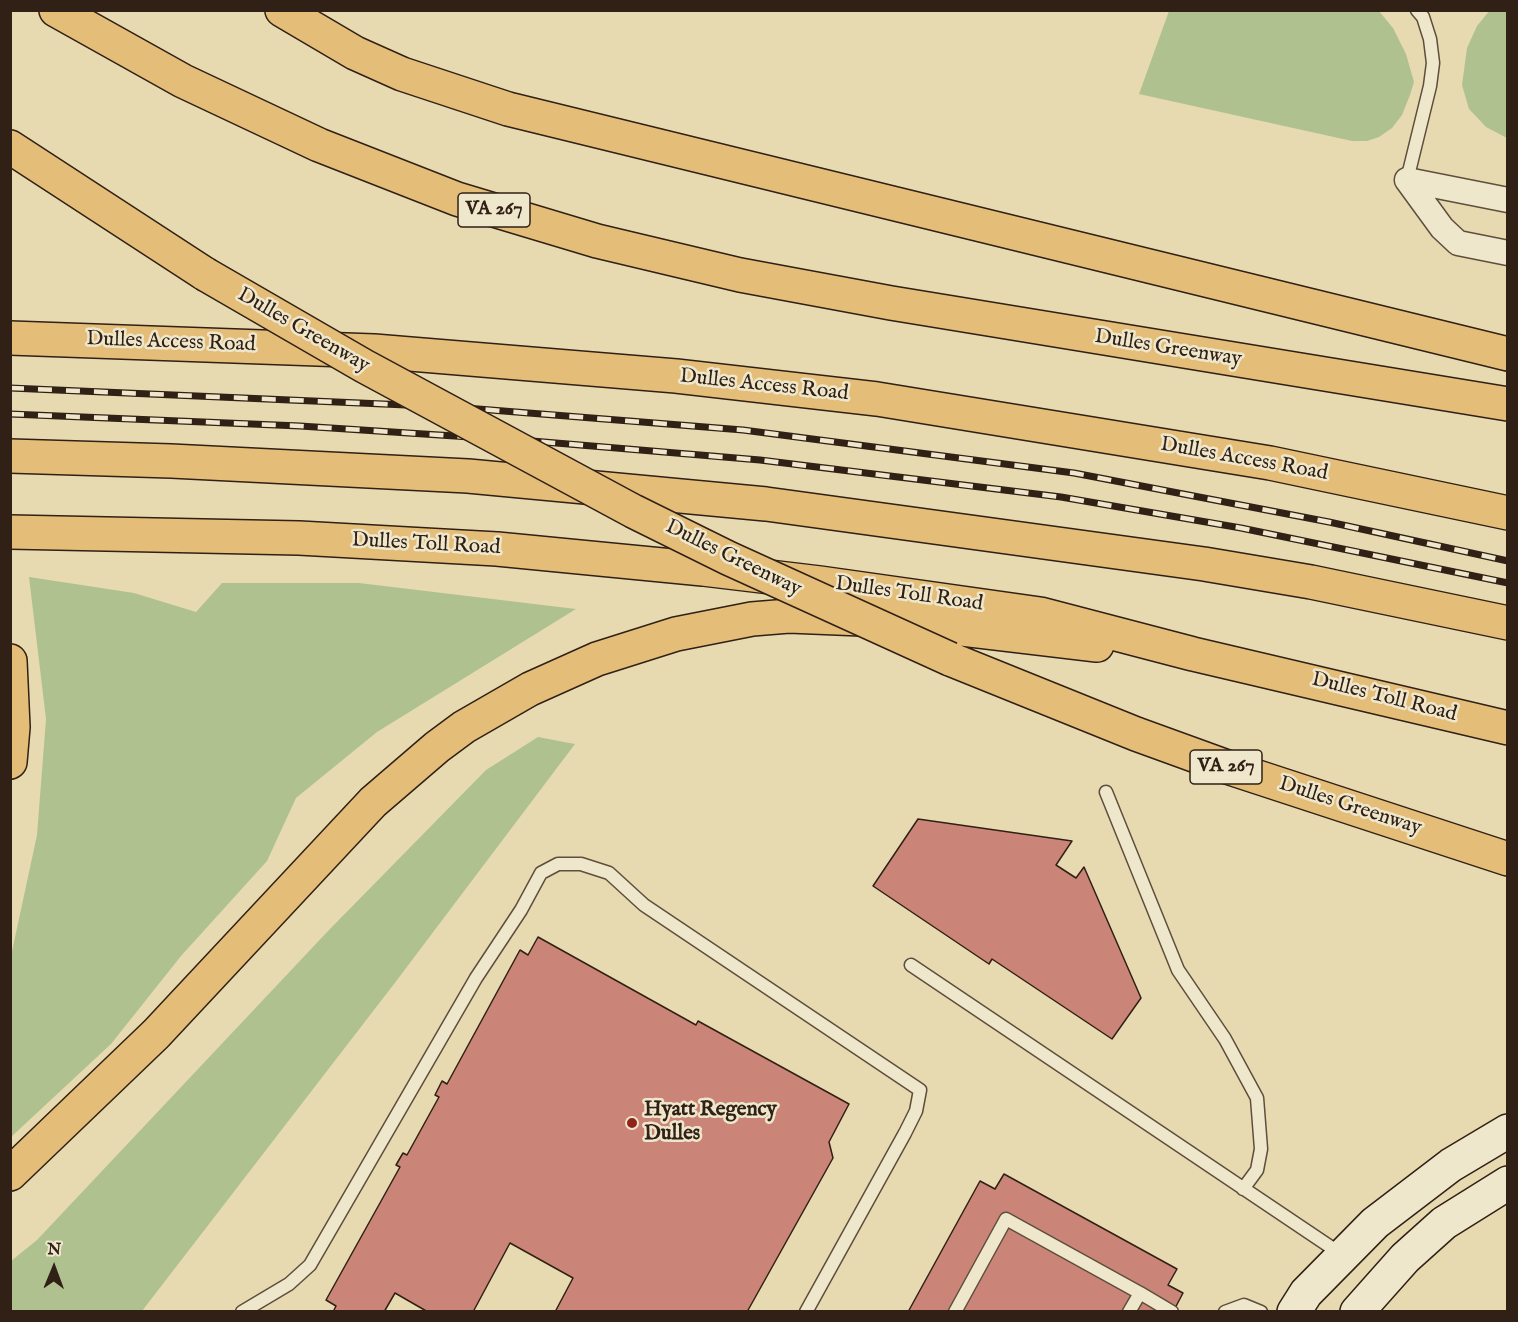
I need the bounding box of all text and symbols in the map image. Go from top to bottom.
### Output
road number: VA 267 [458,193,530,227]
street label: Dulles Greenway [232,283,374,379]
street label: Dulles Greenway [1093,325,1243,373]
street label: Dulles Access Road [86,327,256,359]
street label: Dulles Access Road [678,365,850,407]
street label: Dulles Access Road [1158,433,1330,487]
street label: Dulles Greenway [661,515,805,603]
street label: Dulles Toll Road [351,529,501,561]
street label: Dulles Toll Road [833,572,985,618]
street label: Dulles Toll Road [1309,668,1459,728]
road number: VA 267 [1190,750,1262,784]
street label: Dulles Greenway [1276,772,1424,842]
place label: Hyatt Regency Dulles [644,1098,777,1148]
marker: Hyatt Regency Dulles [625,1116,639,1130]
north arrow [24,1238,84,1298]
text: N [47,1240,61,1260]

